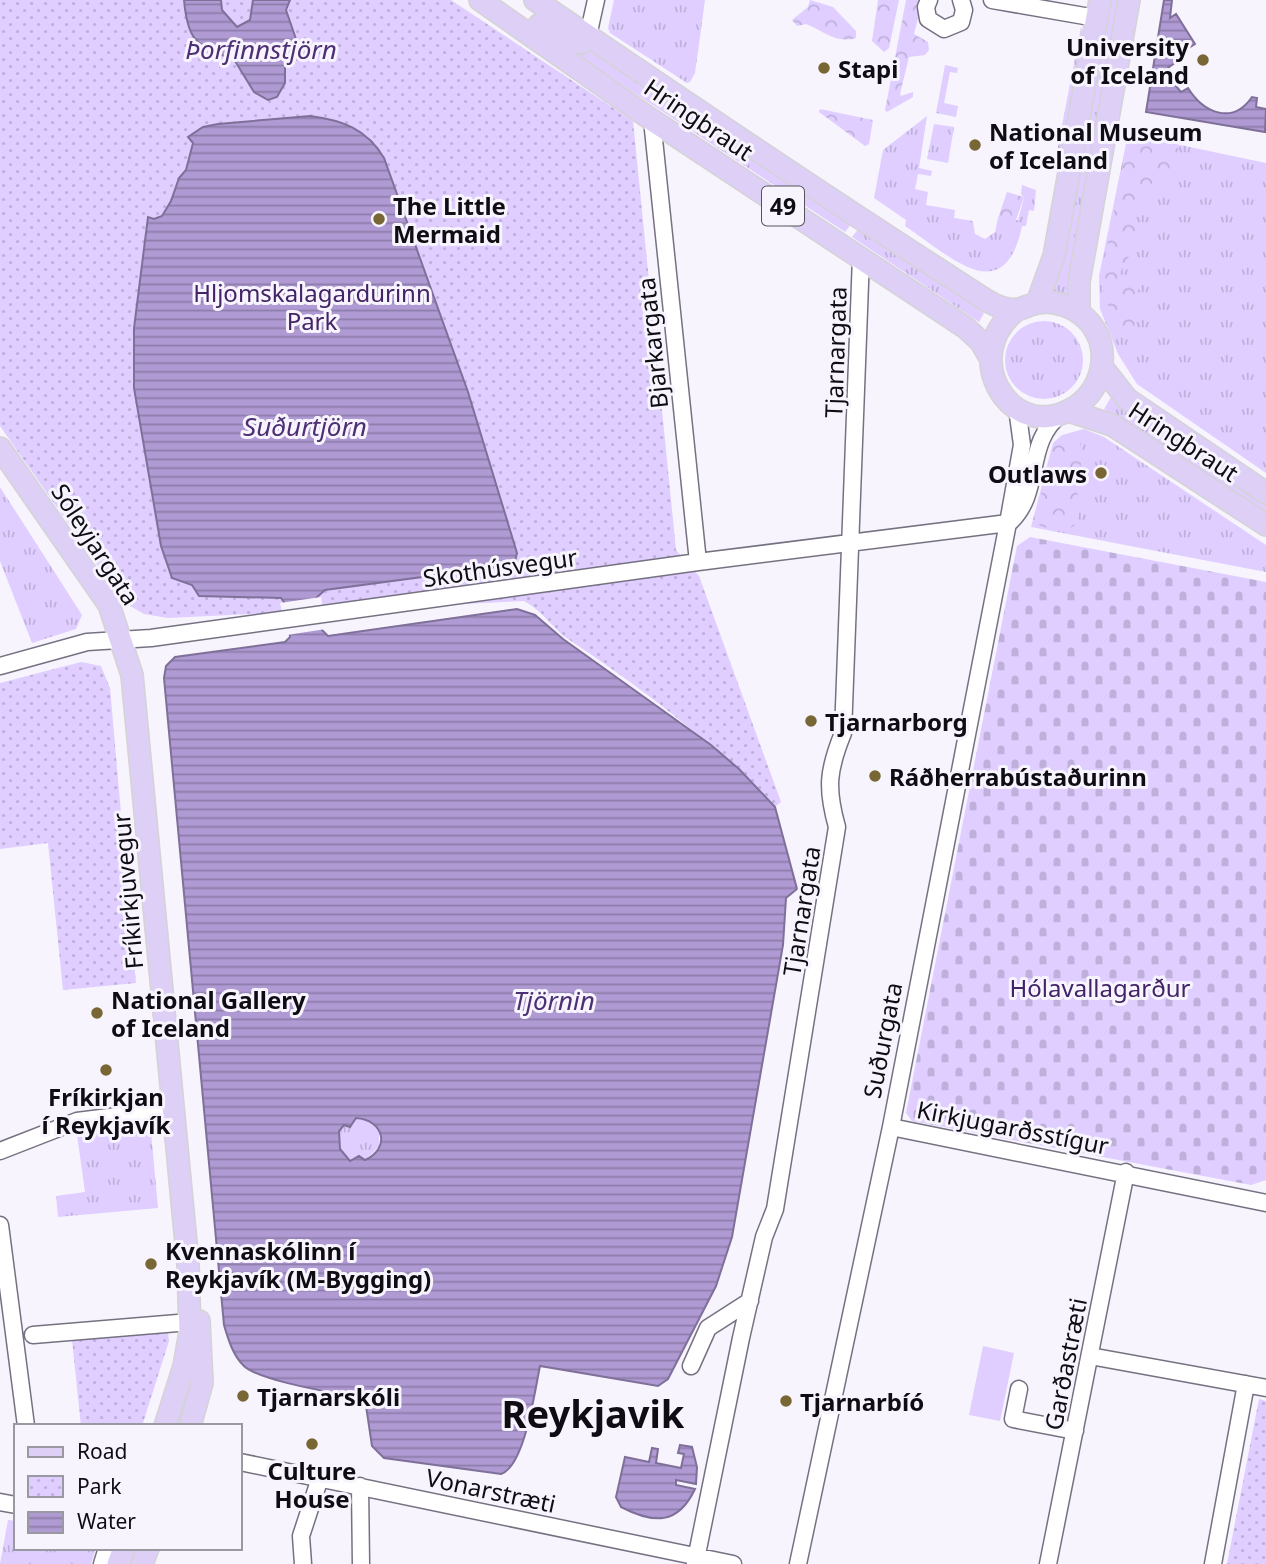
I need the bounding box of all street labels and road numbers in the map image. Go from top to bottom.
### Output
street label: Hringbraut [638,70,760,168]
road number: 49 [762,186,804,226]
street label: Bjarkargata [629,276,675,410]
street label: Tjarnargata [816,286,854,418]
street label: Hringbraut [1123,393,1246,489]
street label: Sóleyjargata [44,477,148,611]
street label: Skothúsvegur [421,540,579,594]
street label: Fríkirkjuvegur [104,812,150,970]
street label: Tjarnargata [774,844,828,978]
street label: Suðurgata [855,979,909,1101]
street label: Kirkjugarðsstígur [914,1092,1112,1162]
street label: Garðastræti [1036,1295,1094,1433]
street label: Vonarstræti [423,1460,559,1520]

